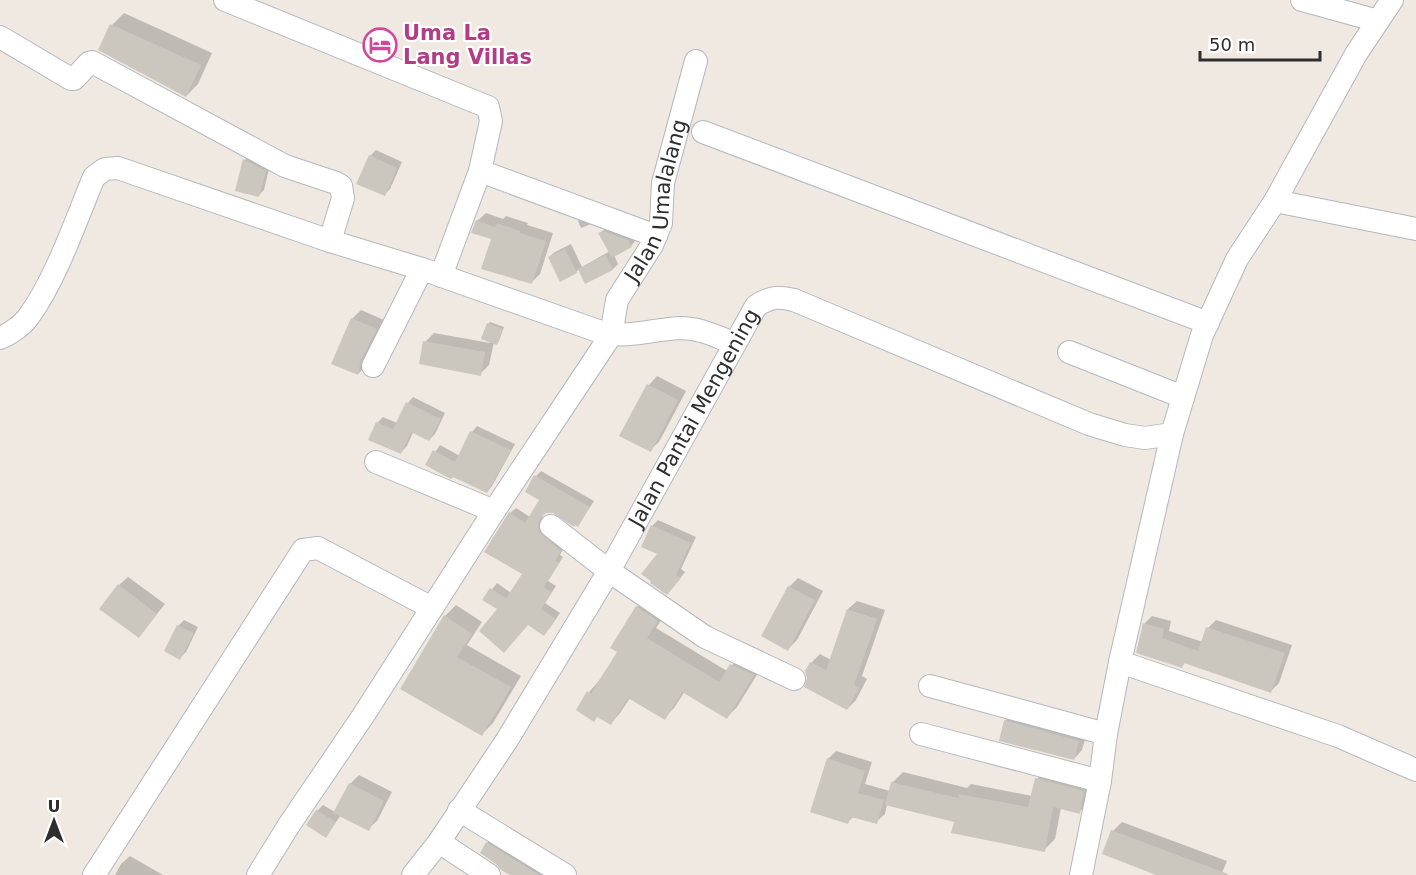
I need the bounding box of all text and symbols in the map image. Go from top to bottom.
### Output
place label: Uma La Lang Villas [403,21,532,69]
scale bar [1200,24,1320,62]
hotel icon: Uma La Lang Villas [362,27,398,63]
text: 50 m [1209,34,1255,55]
street label: Jalan Umalalang [619,117,692,288]
street label: Jalan Pantai Mengening [623,305,764,533]
north arrow [24,791,84,851]
text: U [48,797,61,816]

